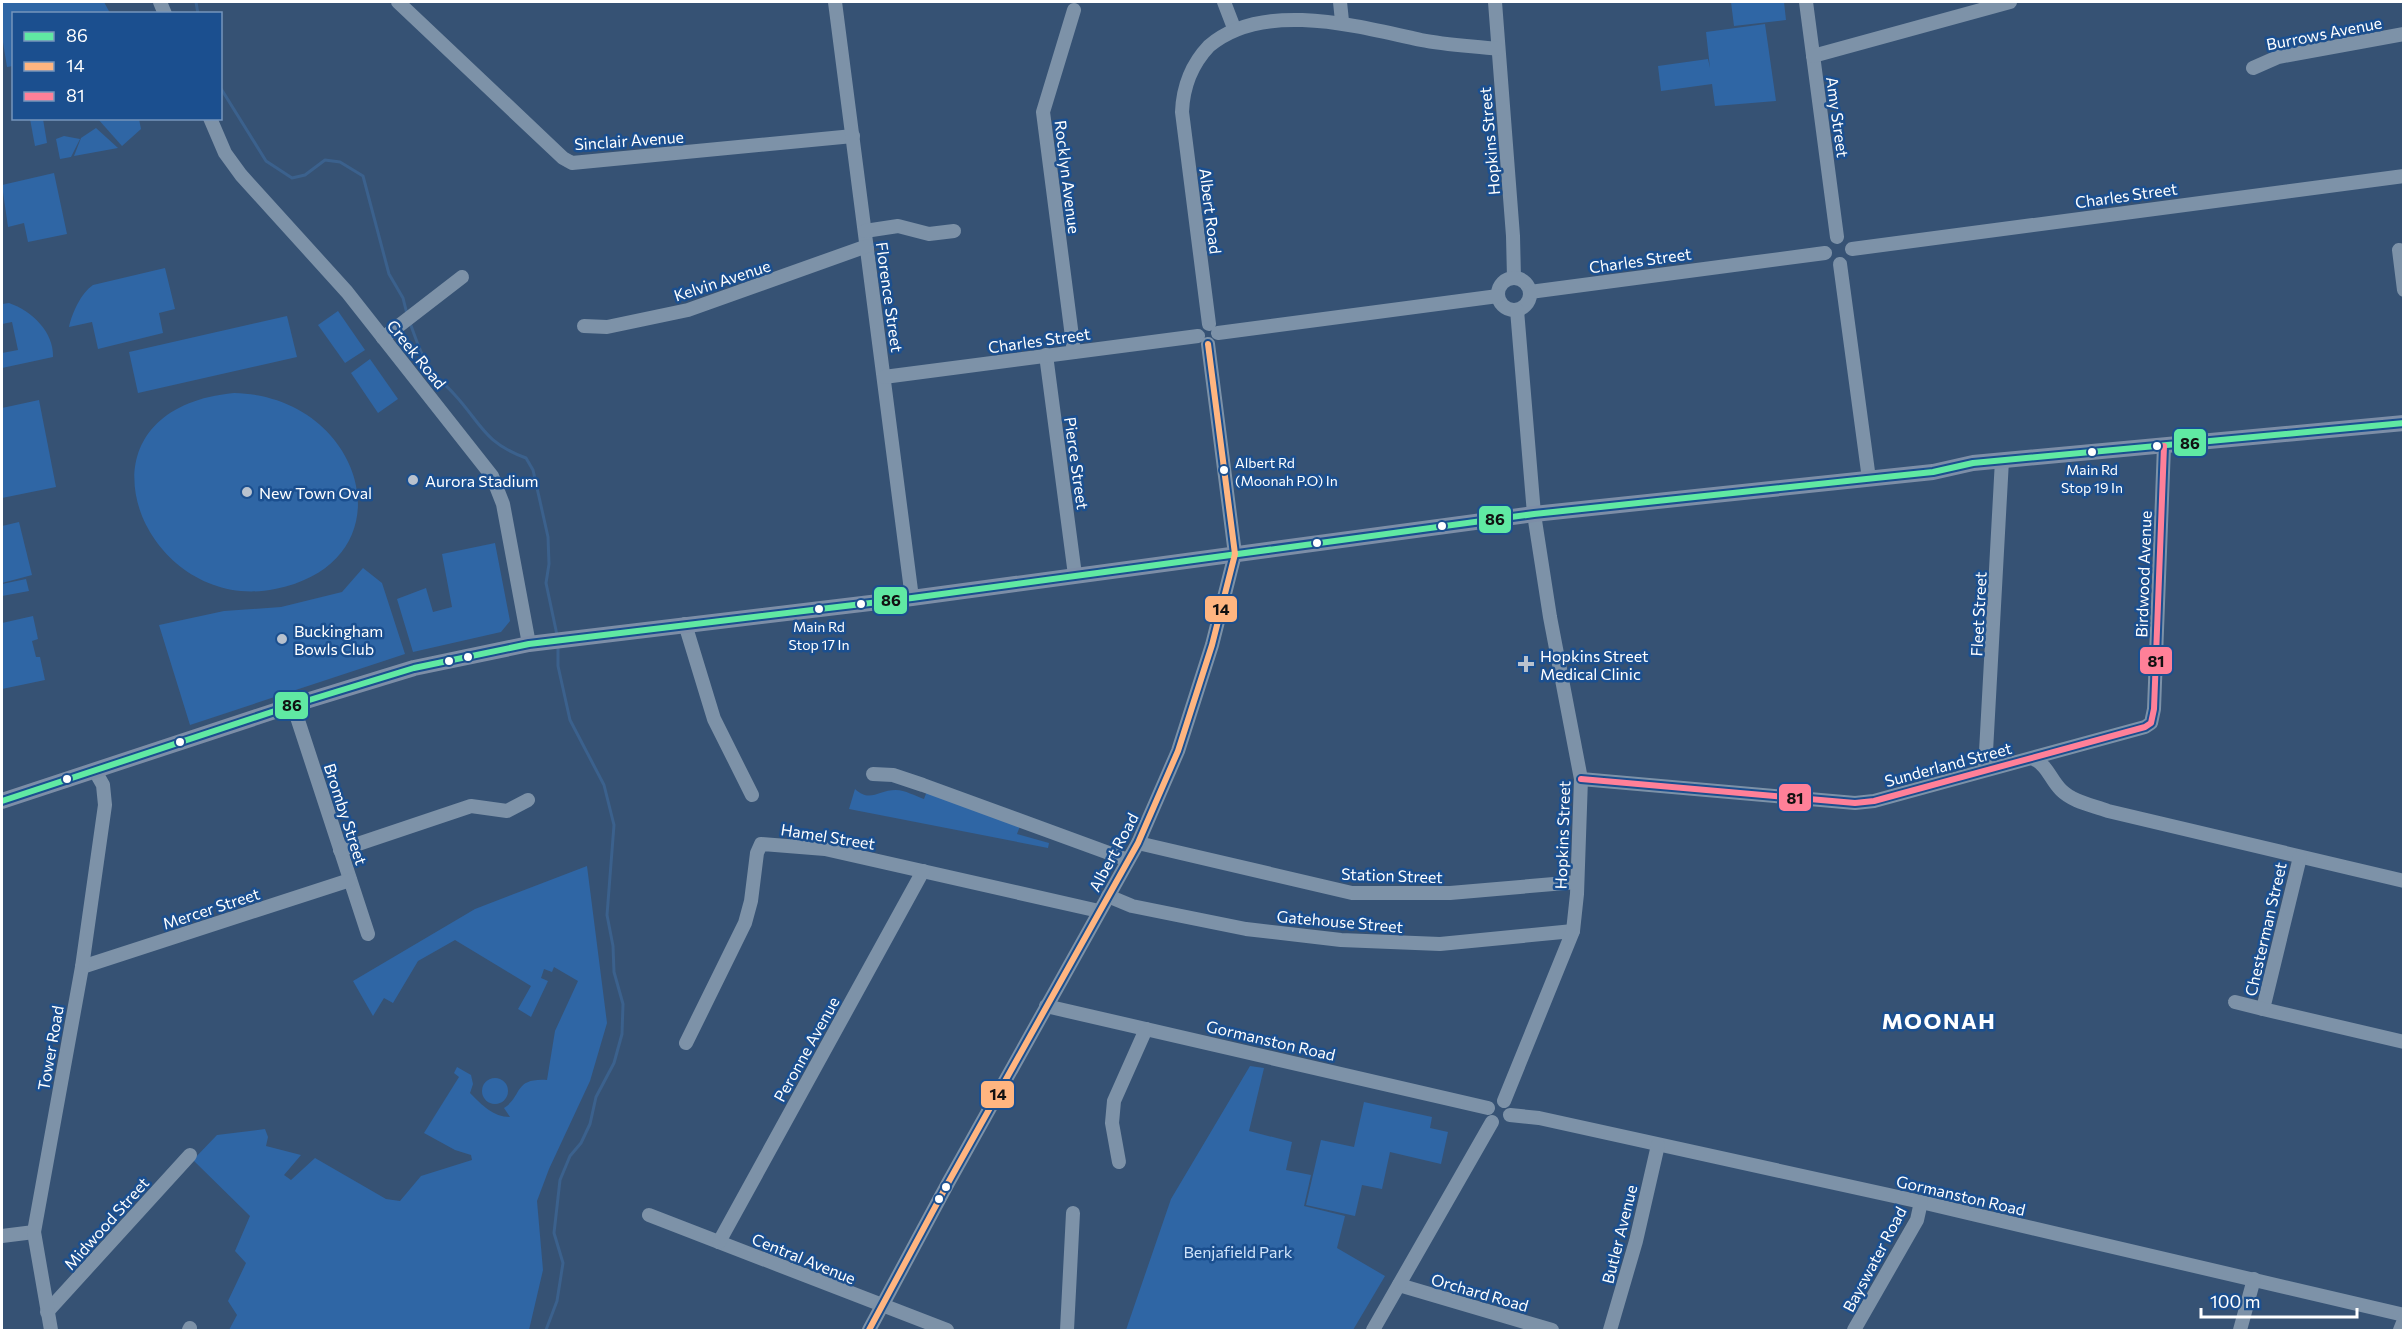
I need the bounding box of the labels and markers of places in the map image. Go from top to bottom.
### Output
unlabelled marker [2151,440,2163,452]
marker: Main Rd Stop 19 In [2086,446,2098,458]
place label: Albert Rd (Moonah P.O) In [1235,454,1338,489]
place label: Main Rd Stop 19 In [2061,461,2123,496]
marker: Albert Rd (Moonah P.O) In [1218,464,1230,476]
place label: Aurora Stadium [425,471,539,490]
marker: Aurora Stadium [406,473,420,487]
place label: New Town Oval [259,483,372,502]
marker: New Town Oval [240,485,254,499]
unlabelled marker [1436,520,1448,532]
unlabelled marker [1311,537,1323,549]
unlabelled marker [855,598,867,610]
marker: Main Rd Stop 17 In [813,603,825,615]
place label: Main Rd Stop 17 In [788,618,850,653]
place label: Buckingham Bowls Club [294,621,383,658]
marker: Buckingham Bowls Club [275,632,289,646]
place label: Hopkins Street Medical Clinic [1540,646,1649,683]
unlabelled marker [462,651,474,663]
unlabelled marker [443,655,455,667]
marker: Hopkins Street Medical Clinic [1517,655,1535,673]
unlabelled marker [174,736,186,748]
unlabelled marker [61,773,73,785]
unlabelled marker [940,1181,952,1193]
unlabelled marker [933,1193,945,1205]

